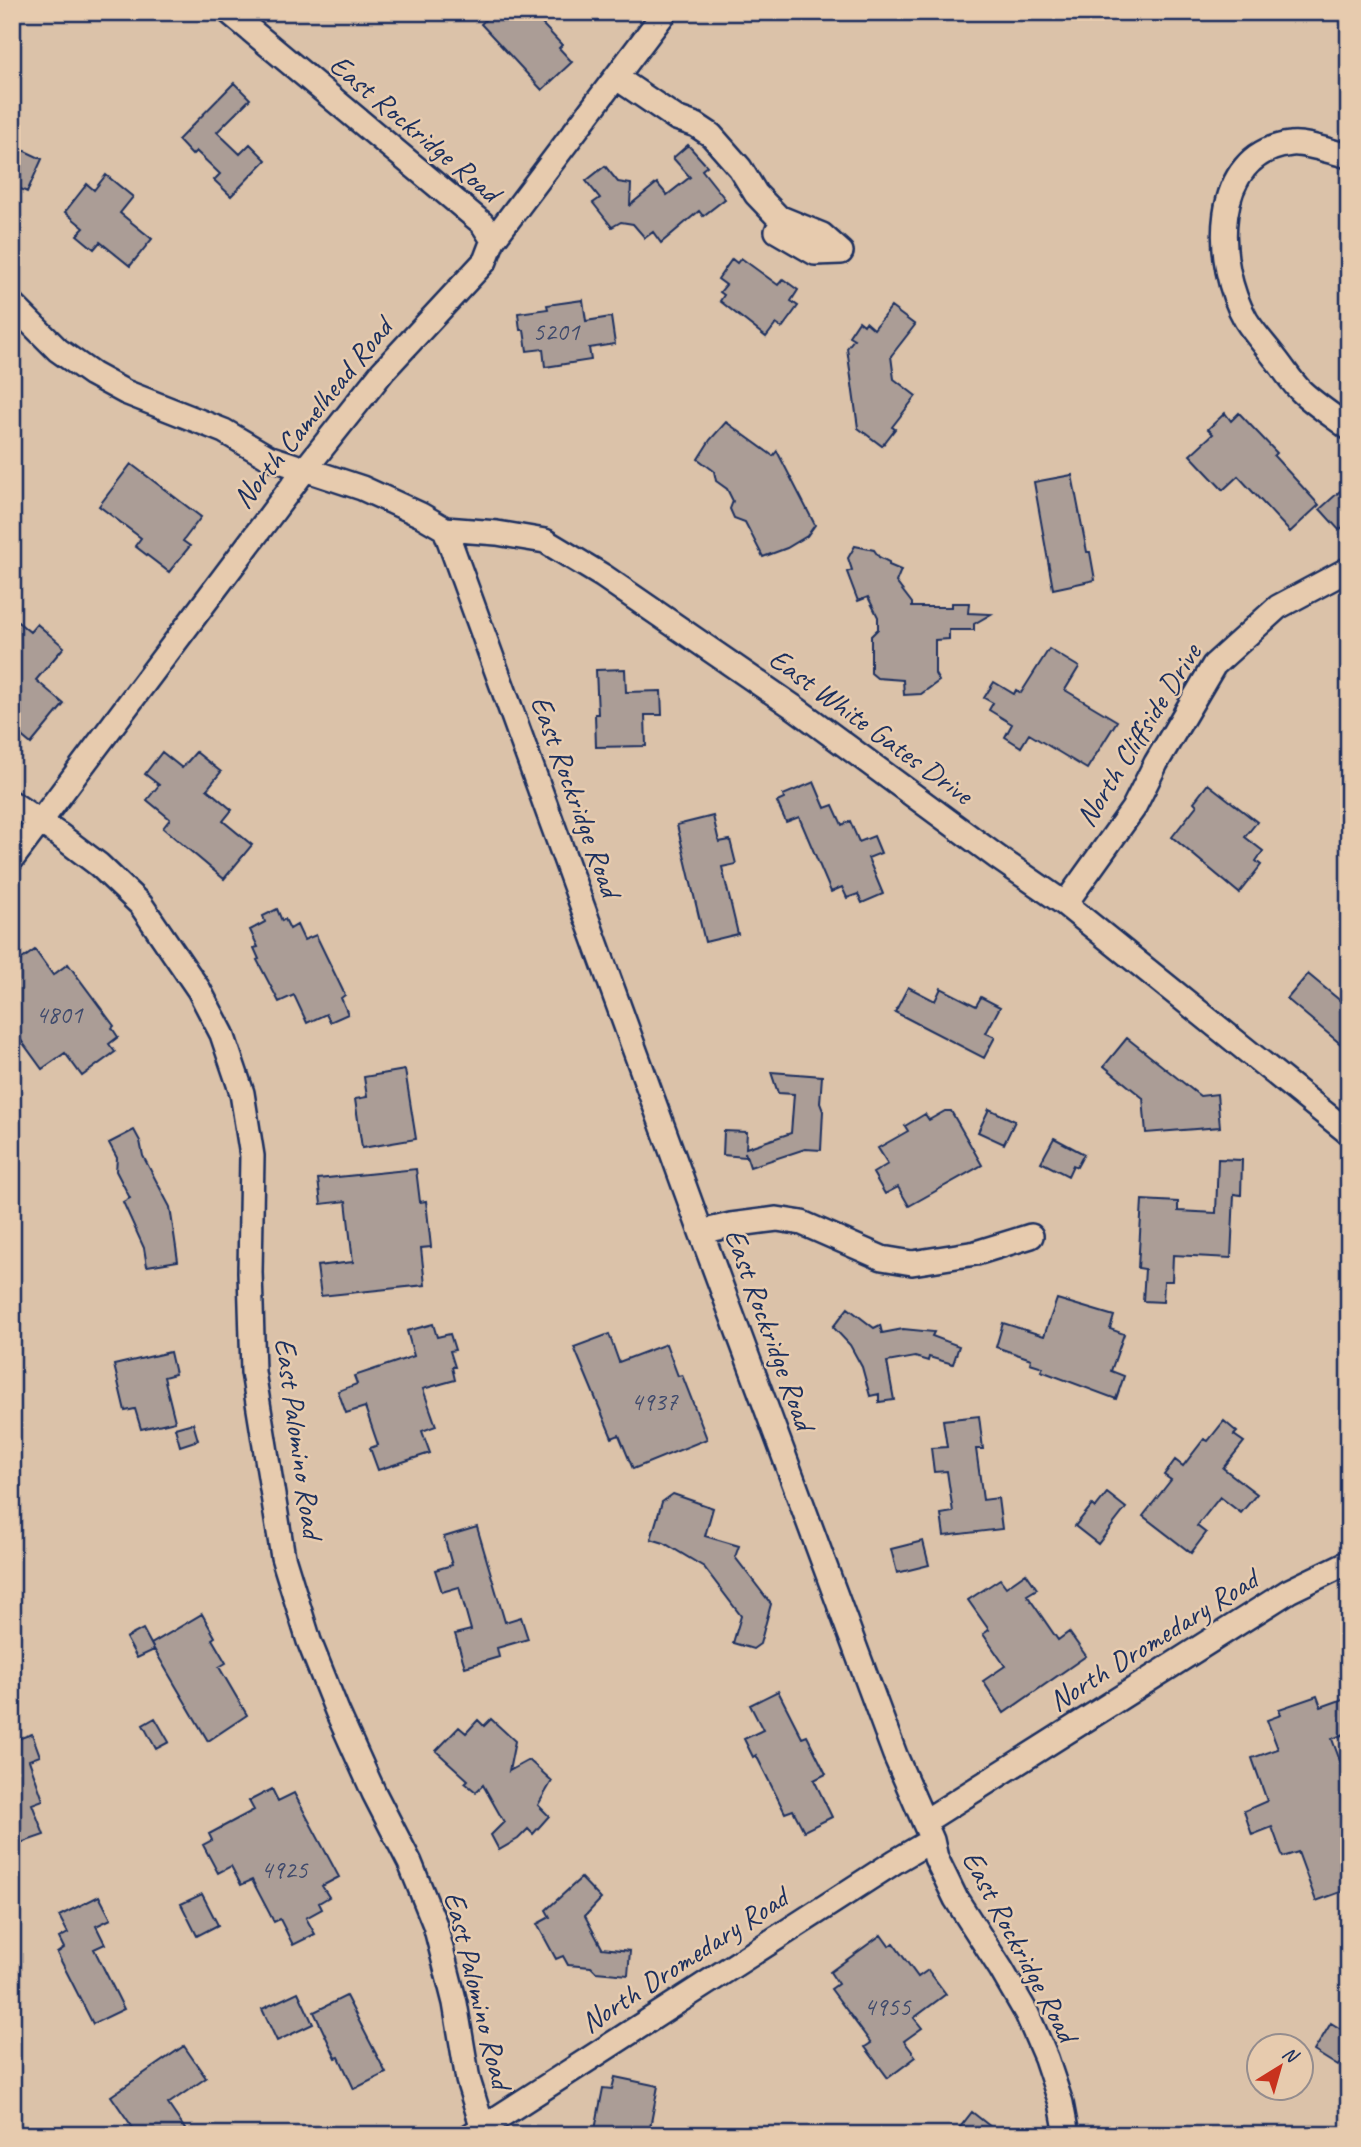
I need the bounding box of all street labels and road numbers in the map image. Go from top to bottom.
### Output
street label: East Rockridge Road [322,46,511,213]
street label: North Camelhead Road [224,307,403,516]
street label: North Cliffside Drive [1067,634,1211,834]
street label: East White Gates Drive [762,639,982,814]
street label: East Rockridge Road [522,690,631,906]
street label: East Rockridge Road [716,1223,825,1439]
street label: East Palomino Road [266,1336,332,1545]
street label: North Dromedary Road [1041,1558,1268,1720]
street label: East Rockridge Road [954,1844,1088,2052]
street label: North Dromedary Road [573,1877,798,2041]
street label: East Palomino Road [435,1888,522,2096]

